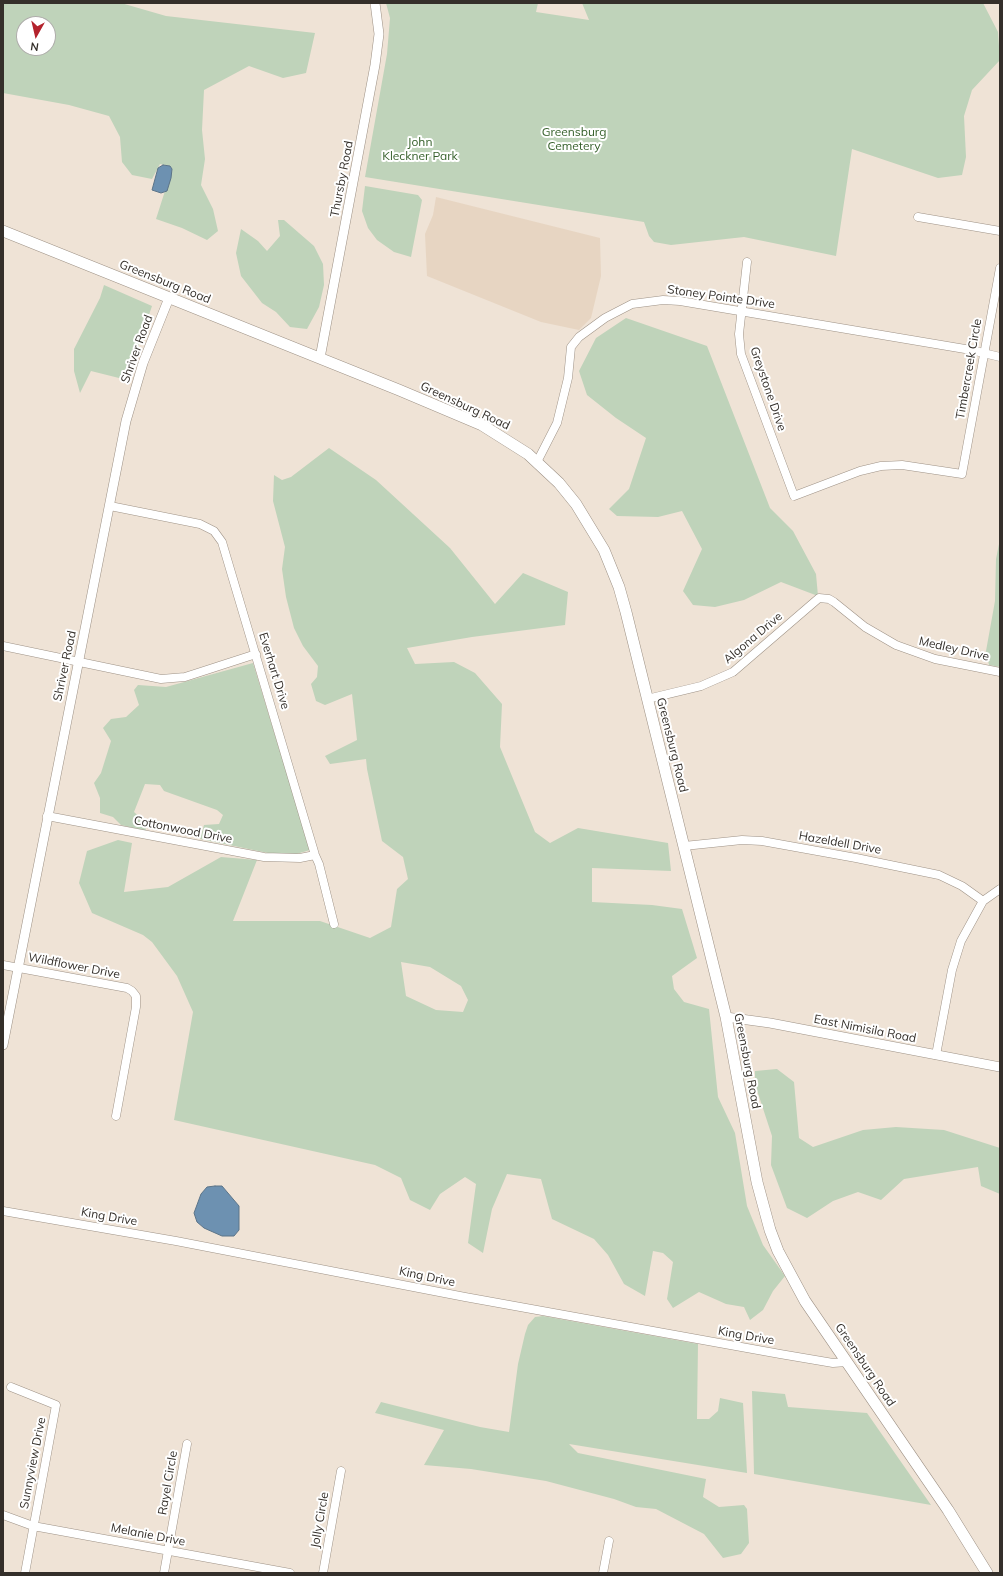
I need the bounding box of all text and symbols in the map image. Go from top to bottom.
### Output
north arrow [16,16,56,56]
text: N [29,39,40,54]
park label: Greensburg Cemetery [542,125,606,153]
park label: John Kleckner Park [382,135,458,163]
street label: Thursby Road [328,140,356,218]
street label: Greensburg Road [117,257,213,307]
street label: Stoney Pointe Drive [666,282,776,312]
street label: Shriver Road [118,313,156,385]
street label: Timbercreek Circle [953,318,985,420]
street label: Greystone Drive [747,345,789,433]
street label: Greensburg Road [418,379,512,433]
street label: Algona Drive [721,609,785,667]
street label: Shriver Road [51,630,79,702]
street label: Everhart Drive [256,631,292,711]
street label: Medley Drive [917,634,991,664]
street label: Greensburg Road [653,696,691,794]
street label: Cottonwood Drive [133,813,233,847]
street label: Hazeldell Drive [798,829,882,857]
street label: Wildflower Drive [27,950,121,982]
street label: Greensburg Road [731,1012,763,1110]
street label: East Nimisila Road [813,1012,917,1046]
street label: King Drive [80,1205,138,1229]
street label: King Drive [398,1264,456,1290]
street label: Greensburg Road [832,1321,898,1409]
street label: King Drive [717,1324,775,1348]
street label: Sunnyview Drive [17,1416,49,1510]
street label: Rayel Circle [155,1450,181,1516]
street label: Jolly Circle [308,1491,332,1549]
street label: Melanie Drive [110,1521,186,1549]

